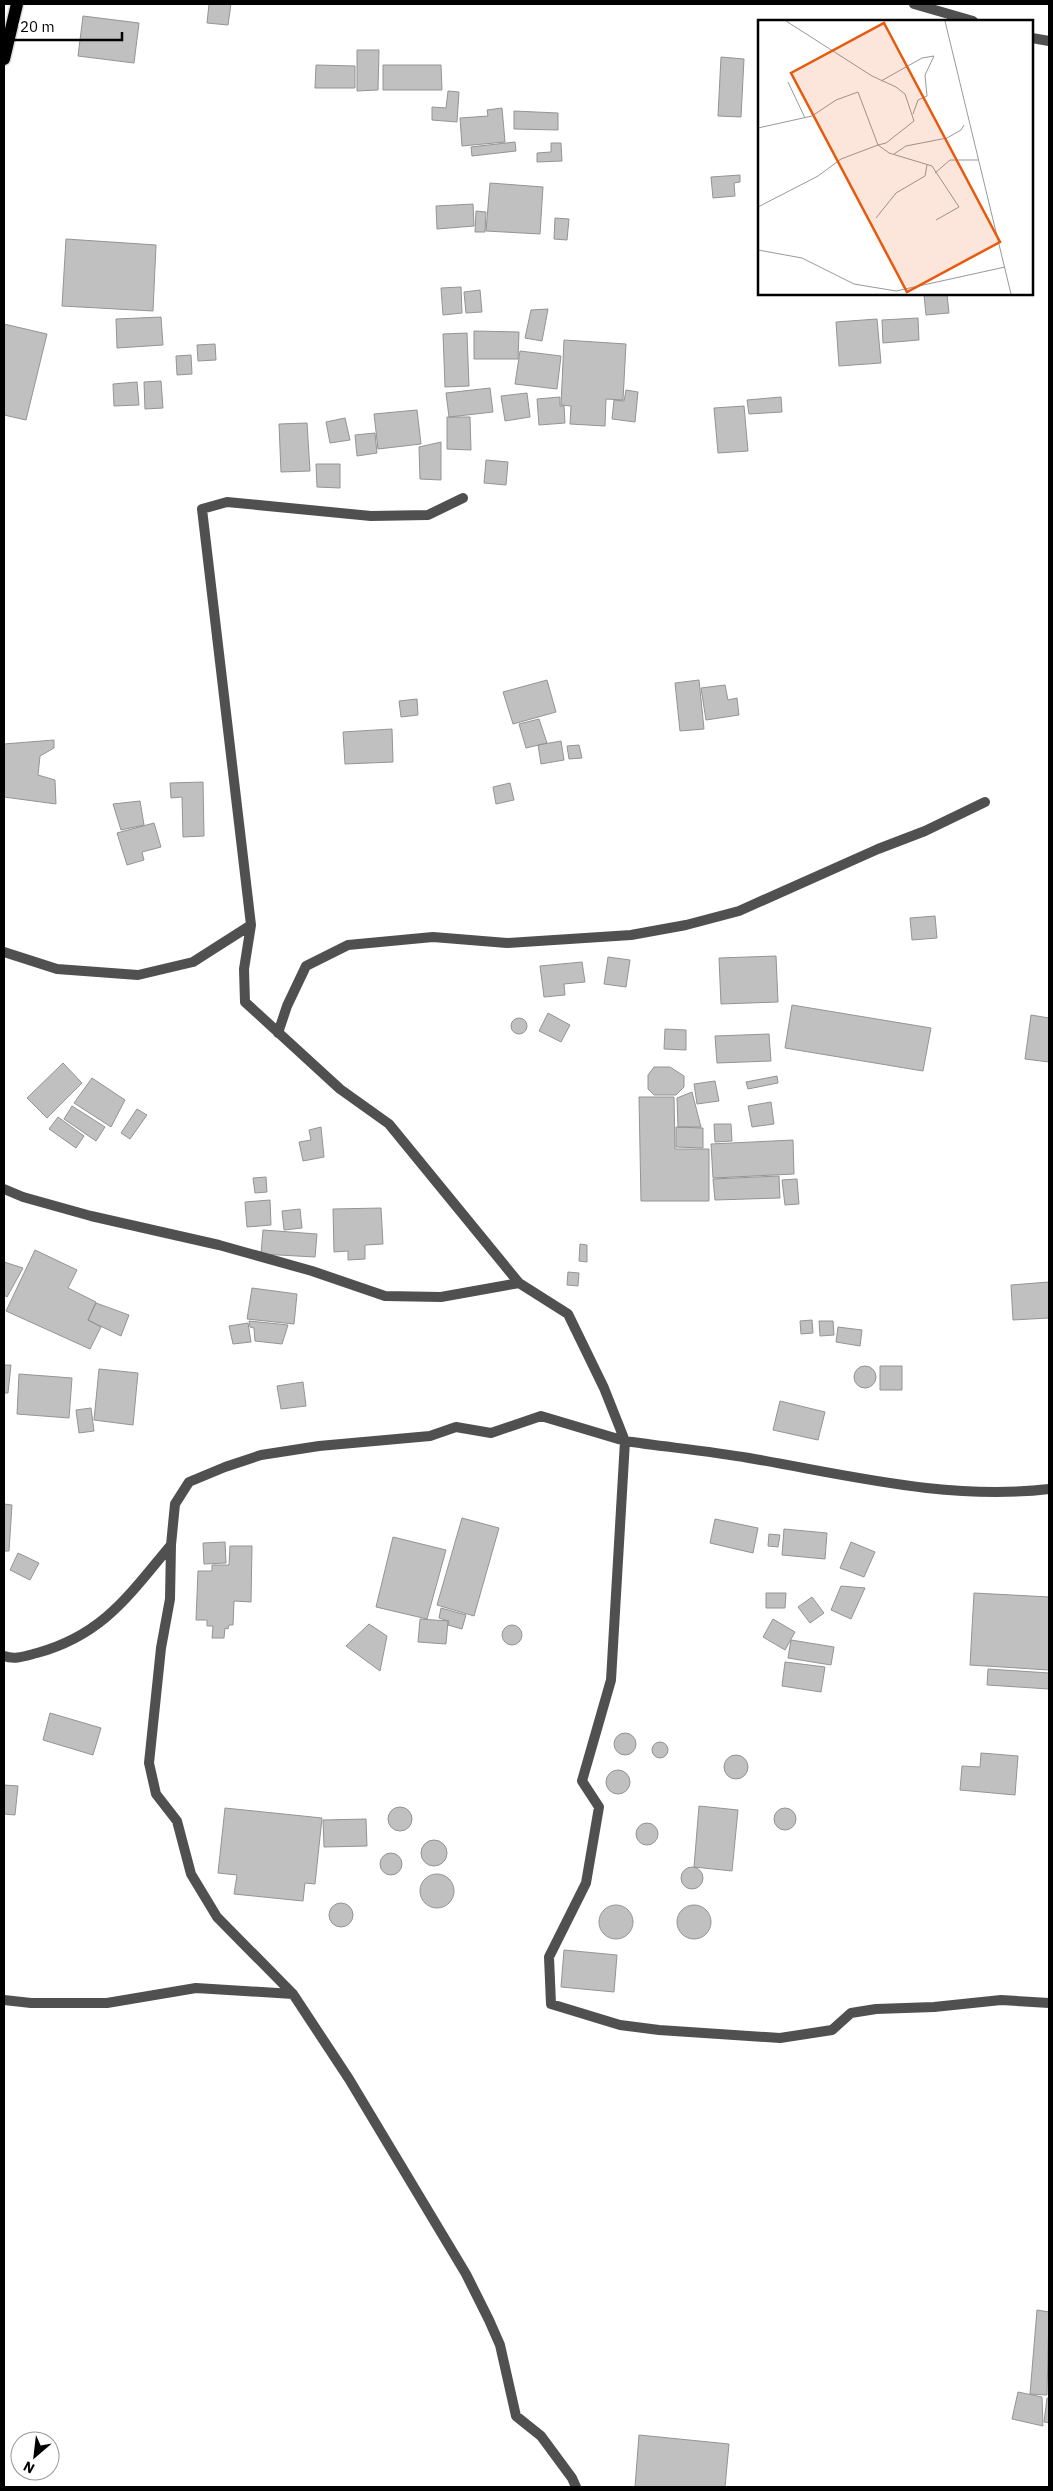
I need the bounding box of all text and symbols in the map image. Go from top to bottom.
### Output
scale bar [12,10,122,42]
text: 20 m [20,17,55,36]
inset map [758,20,1033,295]
north arrow [10,2431,60,2481]
text: N [20,2457,38,2478]

